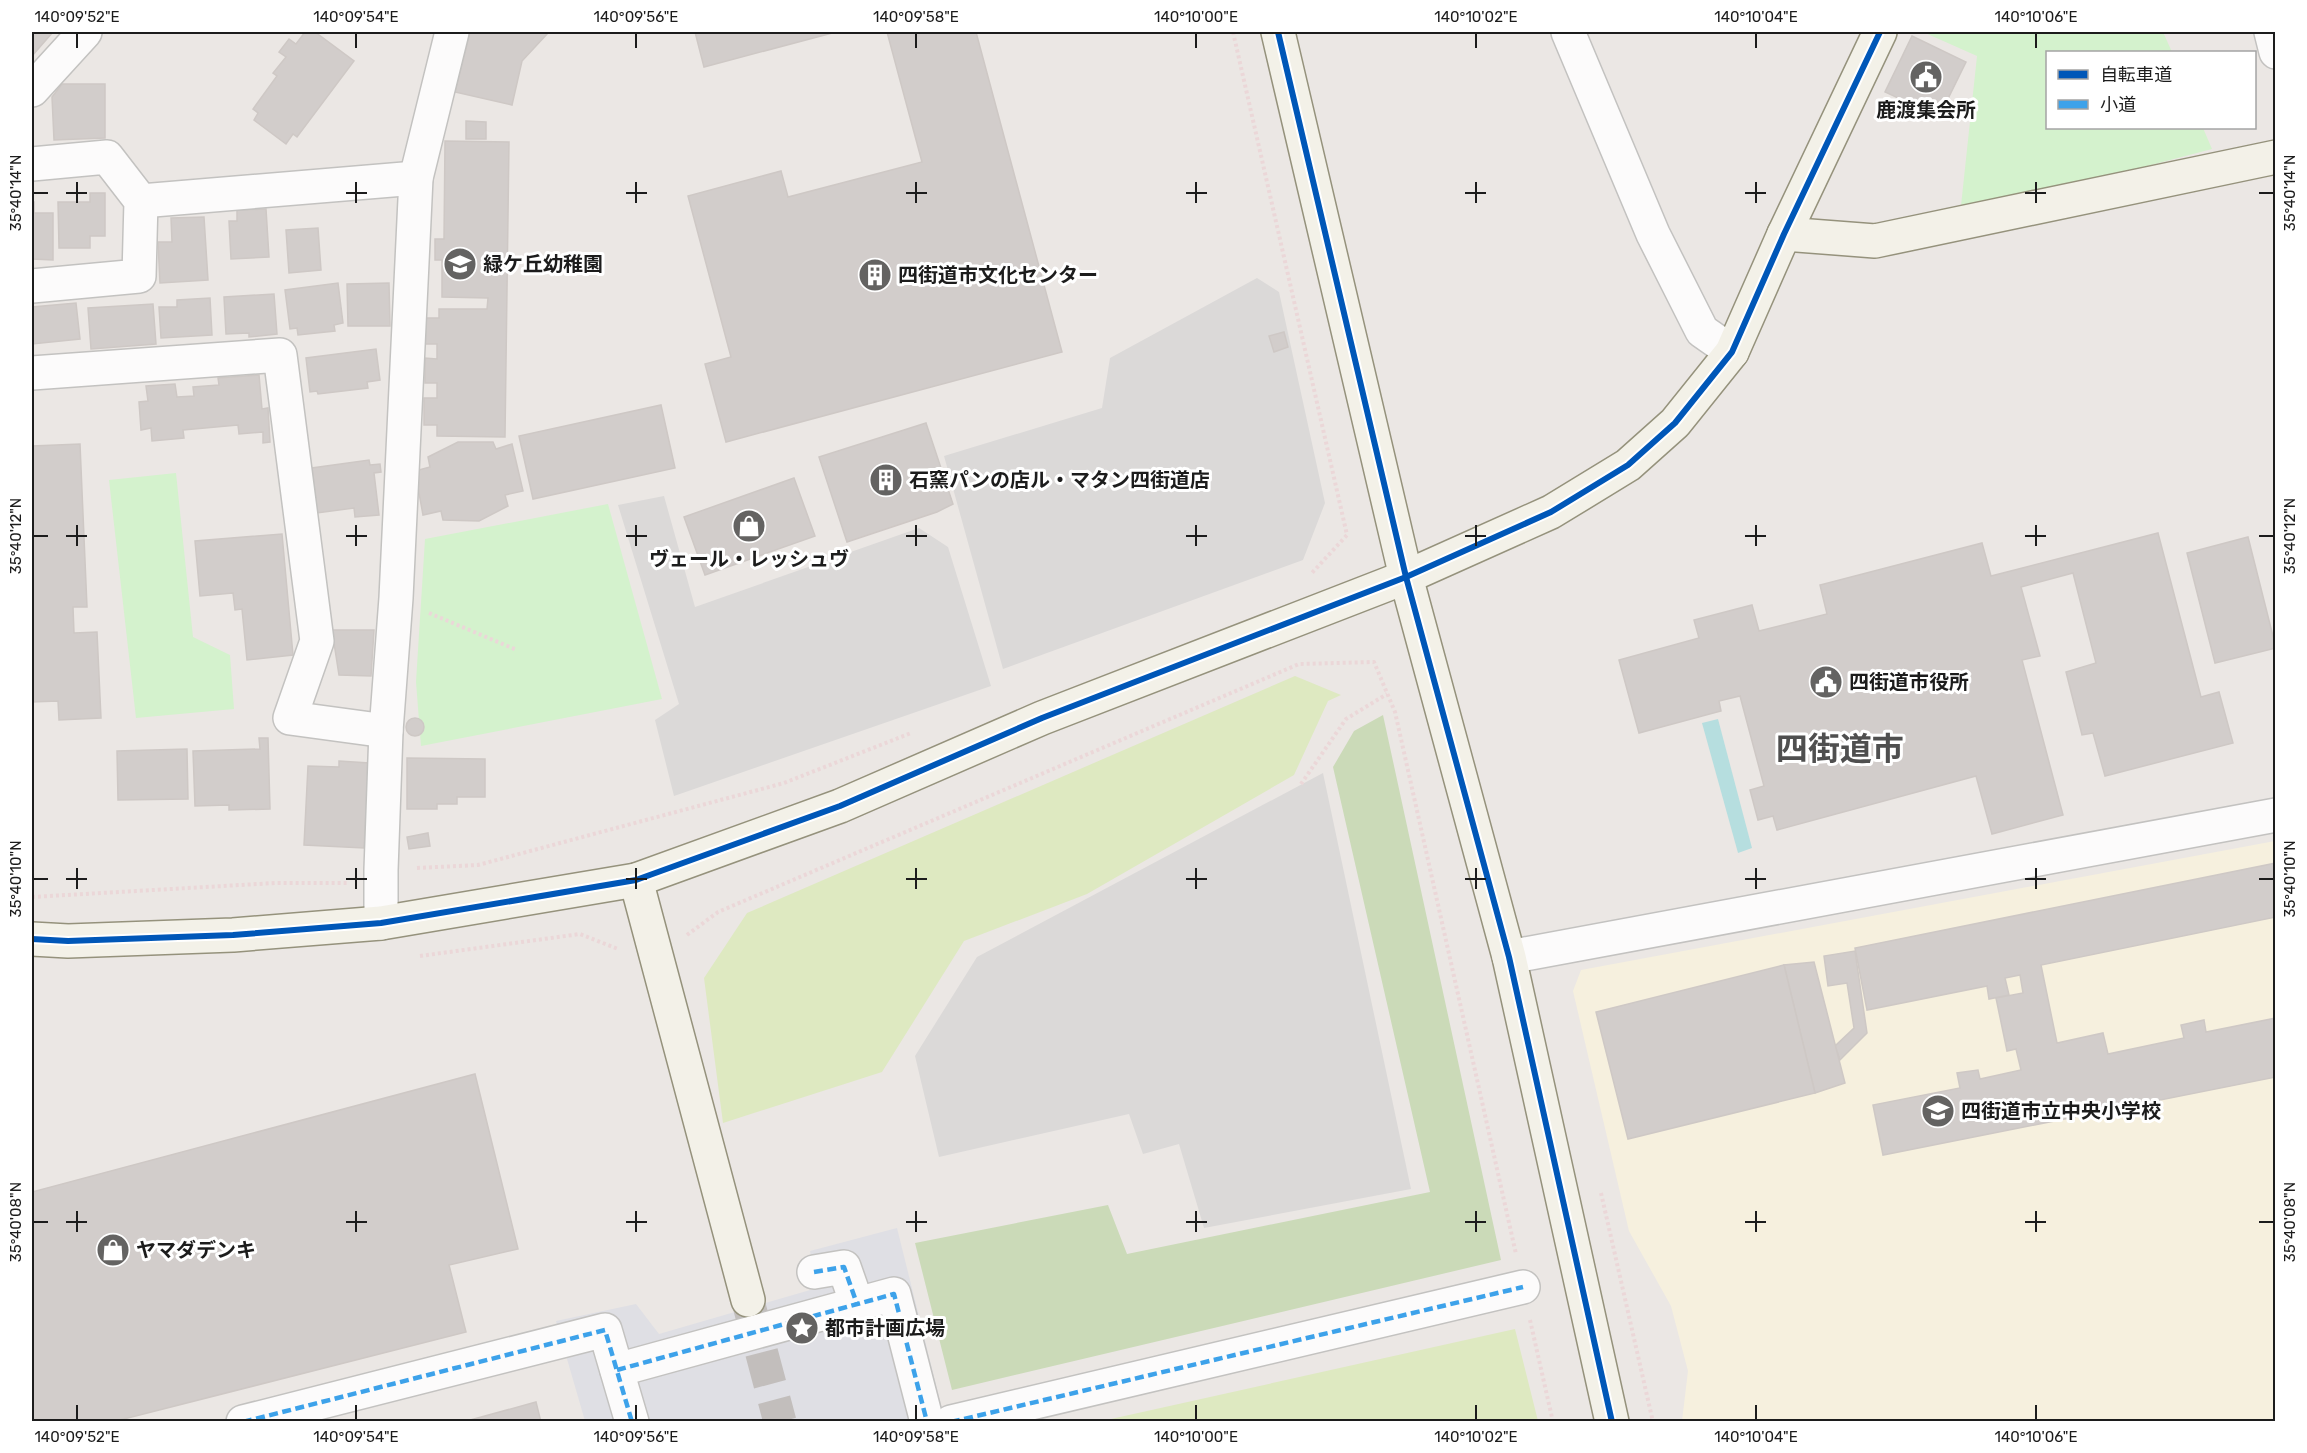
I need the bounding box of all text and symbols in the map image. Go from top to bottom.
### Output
text: 140°09'52"E [34,8,120,26]
text: 140°09'54"E [313,8,399,26]
text: 140°09'56"E [594,8,678,26]
text: 140°09'58"E [873,8,959,26]
text: 140°10'00"E [1154,8,1238,26]
text: 140°10'02"E [1434,8,1518,26]
text: 140°10'04"E [1714,8,1798,26]
text: 140°10'06"E [1994,8,2078,26]
legend [2046,51,2256,129]
public building icon: 鹿渡集会所 [1908,59,1944,95]
text: 自転車道 [2100,64,2172,86]
text: 小道 [2100,94,2136,116]
place label: 鹿渡集会所 [1876,98,1976,122]
text: 35°40'14"N [7,155,25,231]
text: 35°40'14"N [2281,155,2299,231]
school or university icon: 緑ケ丘幼稚園 [442,246,478,282]
place label: 緑ケ丘幼稚園 [483,252,603,276]
building icon: 四街道市文化センター [857,257,893,293]
place label: 四街道市文化センター [898,263,1098,287]
building icon: 石窯パンの店ル・マタン四街道店 [868,462,904,498]
place label: 石窯パンの店ル・マタン四街道店 [909,468,1210,492]
text: 35°40'12"N [7,498,25,574]
text: 35°40'12"N [2281,498,2299,574]
shop icon: ヴェール・レッシュヴ [731,508,767,544]
place label: ヴェール・レッシュヴ [649,547,849,571]
public building icon: 四街道市役所 [1808,664,1844,700]
place label: 四街道市役所 [1849,670,1969,694]
district label: 四街道市 [1776,730,1904,768]
text: 35°40'10"N [7,840,25,918]
text: 35°40'10"N [2281,840,2299,918]
school or university icon: 四街道市立中央小学校 [1920,1093,1956,1129]
place label: 四街道市立中央小学校 [1961,1099,2161,1123]
text: 35°40'08"N [7,1182,25,1262]
text: 35°40'08"N [2281,1182,2299,1262]
shop icon: ヤマダデンキ [95,1232,131,1268]
place label: ヤマダデンキ [136,1238,256,1262]
place icon: 都市計画広場 [784,1310,820,1346]
place label: 都市計画広場 [825,1316,945,1340]
text: 140°09'52"E [34,1428,120,1446]
text: 140°09'54"E [313,1428,399,1446]
text: 140°09'56"E [594,1428,678,1446]
text: 140°09'58"E [873,1428,959,1446]
text: 140°10'00"E [1154,1428,1238,1446]
text: 140°10'02"E [1434,1428,1518,1446]
text: 140°10'04"E [1714,1428,1798,1446]
text: 140°10'06"E [1994,1428,2078,1446]

